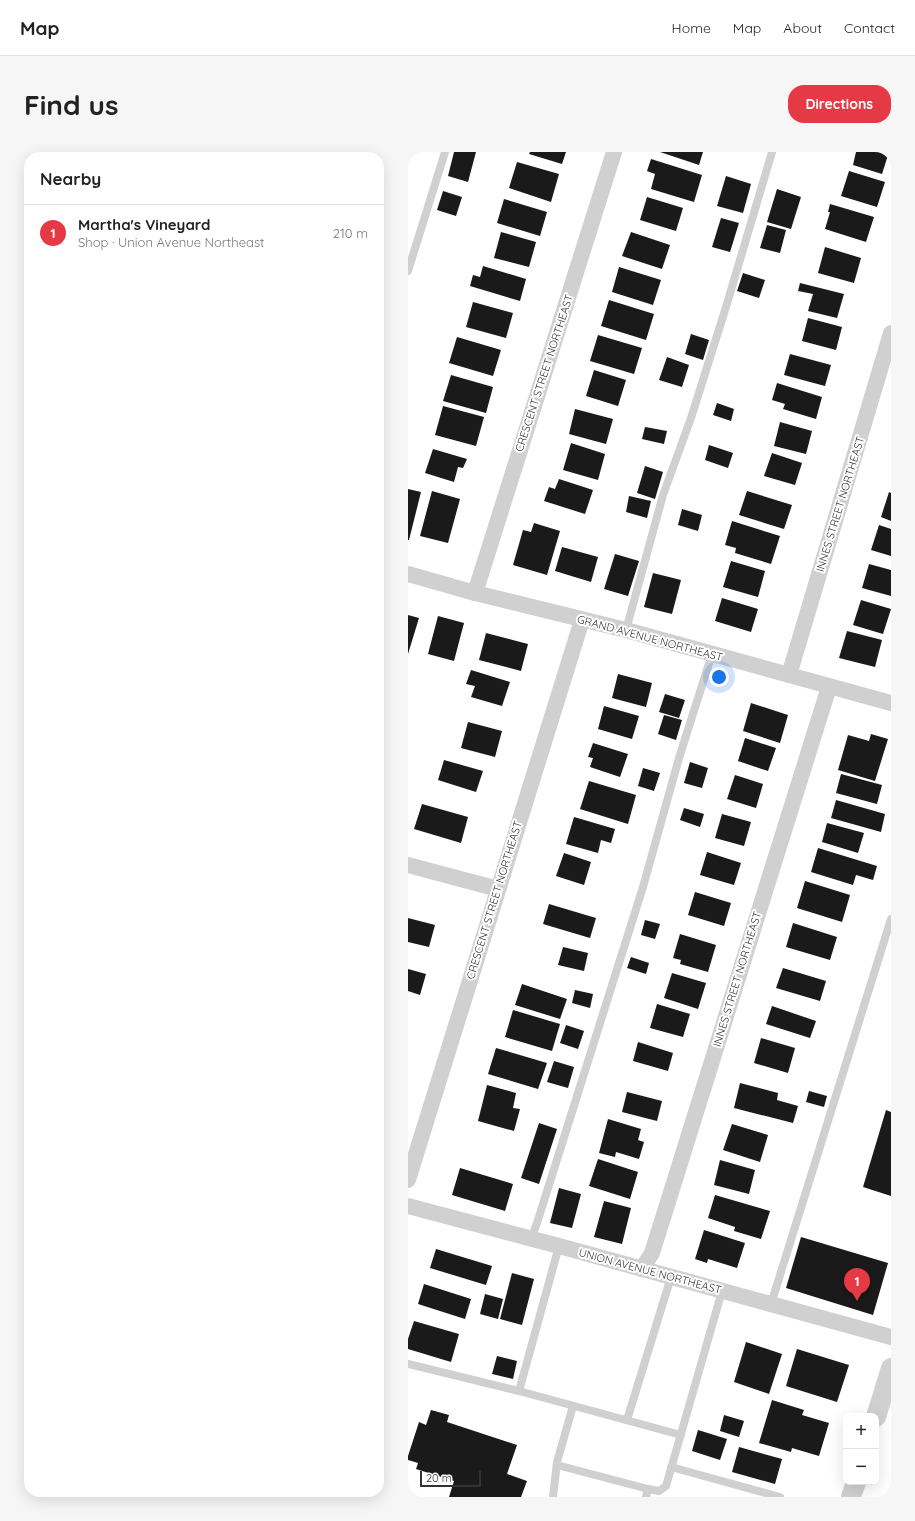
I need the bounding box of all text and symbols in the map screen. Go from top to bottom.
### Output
text: Map [20,16,59,40]
text: Home [672,19,711,37]
text: Map [733,19,761,37]
text: About [783,19,822,37]
text: Contact [844,19,895,37]
button: Directions [788,85,891,123]
text: Find us [24,87,118,122]
text: Nearby [40,168,101,189]
text: Martha's Vineyard [78,215,210,234]
text: 1 [50,225,56,241]
text: 210 m [333,225,368,241]
text: Shop · Union Avenue Northeast [78,234,264,250]
street label: CRESCENT STREET NORTHEAST [512,292,576,454]
street label: INNES STREET NORTHEAST [813,434,867,573]
street label: GRAND AVENUE NORTHEAST [576,612,725,664]
your location [709,667,729,687]
street label: CRESCENT STREET NORTHEAST [463,819,525,981]
street label: INNES STREET NORTHEAST [710,909,764,1048]
street label: UNION AVENUE NORTHEAST [577,1245,723,1297]
pin: 1 [844,1268,870,1301]
map controls [843,1413,879,1485]
button: + [843,1413,879,1449]
button: − [843,1449,879,1485]
scale bar [420,1469,481,1488]
text: 20 m [426,1471,452,1485]

